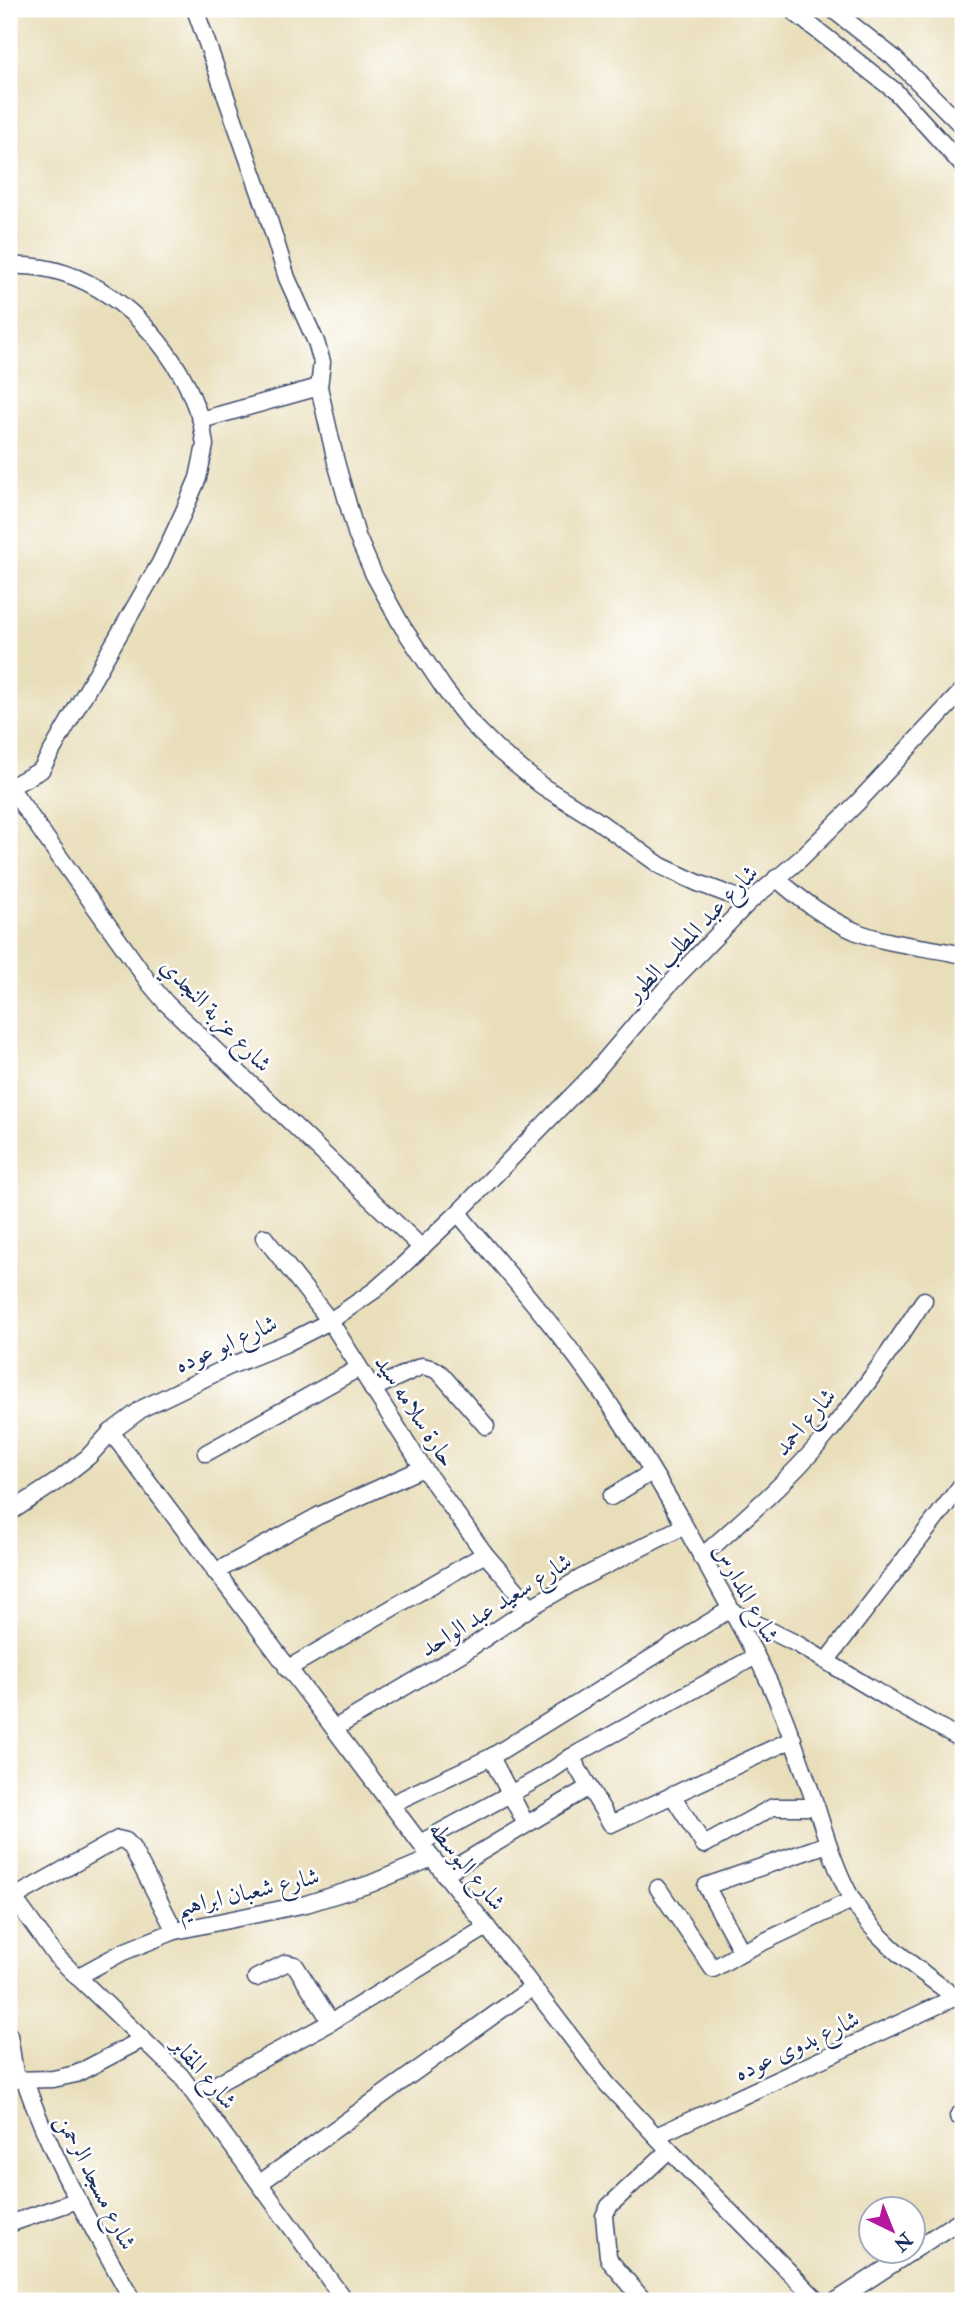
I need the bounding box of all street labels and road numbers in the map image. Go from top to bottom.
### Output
street label: شارع عبد المطلب الطور [617,858,768,1012]
street label: شارع عزبة النجدي [151,951,279,1082]
street label: شارع ابو عوده [170,1308,284,1384]
street label: حارة سلامه سيد [367,1349,463,1473]
street label: شارع احمد [767,1381,846,1465]
street label: شارع المدارس [702,1537,786,1651]
street label: شارع سعيد عبد الواحد [414,1546,580,1668]
street label: شارع البوسطه [418,1815,512,1920]
street label: شارع شعبان ابراهيم [174,1861,324,1931]
street label: شارع بدوى عوده [729,2003,866,2092]
street label: شارع المقابر [159,2028,244,2119]
street label: شارع مسجد الرحمن [45,2109,144,2257]

